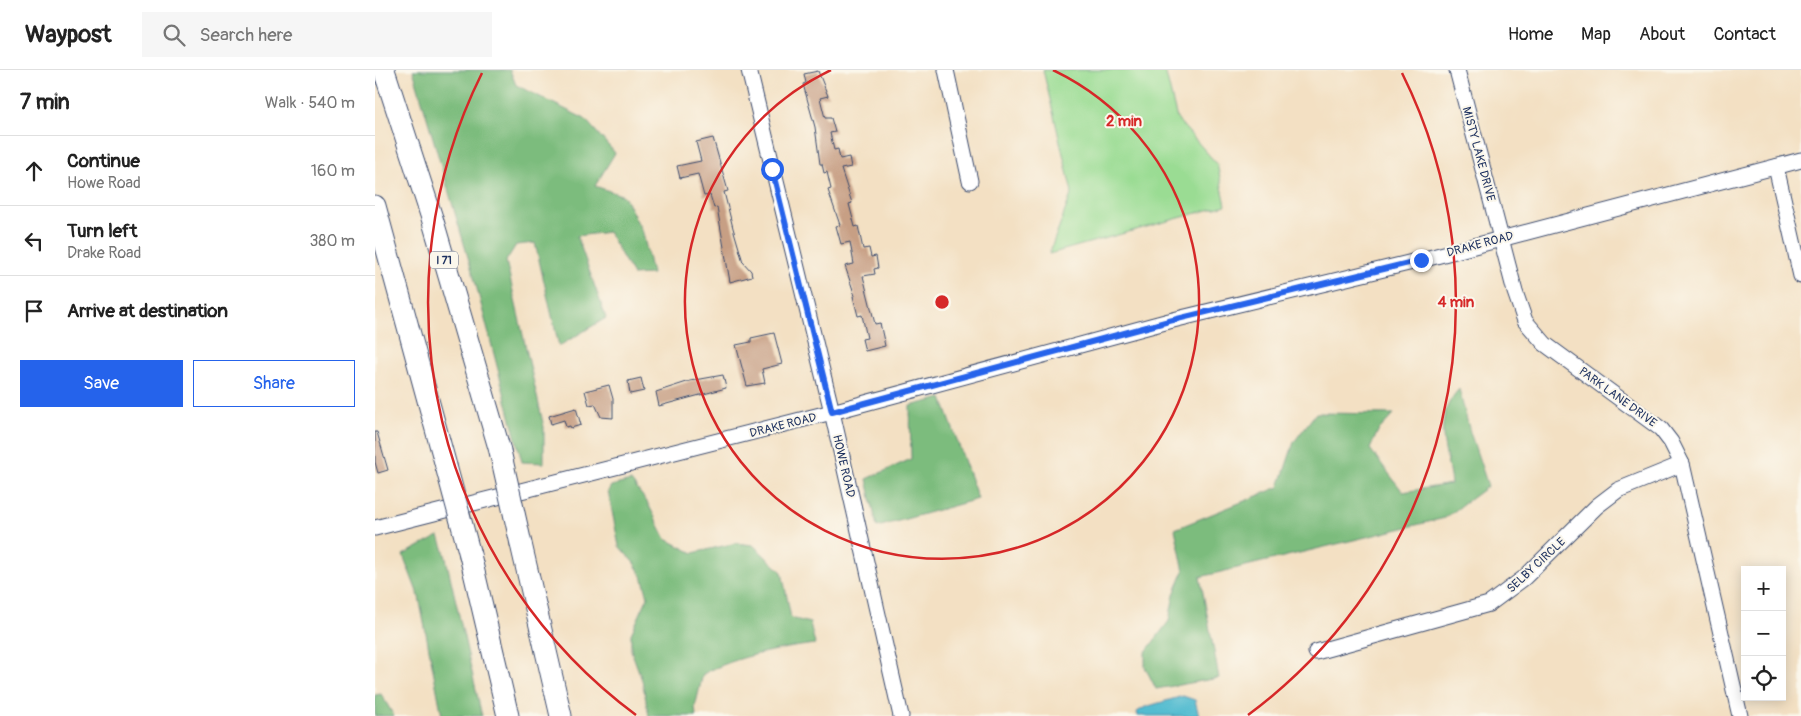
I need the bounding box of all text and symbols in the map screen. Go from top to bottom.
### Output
search box [142,12,492,57]
text: Waypost [25,20,112,49]
icon: search [160,21,188,49]
text: Search here [200,23,292,47]
text: Home [1508,23,1553,46]
text: Map [1581,23,1611,46]
text: About [1639,23,1685,46]
text: Contact [1713,23,1776,46]
text: 7 min [20,89,70,116]
text: Walk · 540 m [265,93,355,113]
street label: MISTY LAKE DRIVE [1459,105,1498,203]
text: 2 min [1106,112,1142,131]
text: Continue [67,149,140,173]
icon: ahead [20,157,48,185]
route start [761,158,784,181]
text: 160 m [311,161,355,181]
text: Howe Road [67,173,141,193]
text: Turn left [67,219,137,243]
icon: left [20,227,48,255]
street label: DRAKE ROAD [1445,228,1515,261]
text: 380 m [309,231,355,251]
text: Drake Road [67,243,141,263]
route end [1410,249,1433,272]
road number: I 71 [430,252,458,268]
centre of rings [933,293,951,311]
text: 4 min [1438,293,1475,312]
icon: arrive [20,297,48,325]
text: Arrive at destination [67,299,228,323]
button: Save [20,360,183,407]
button: Share [193,360,355,407]
street label: PARK LANE DRIVE [1576,364,1660,431]
street label: DRAKE ROAD [748,410,818,441]
street label: HOWE ROAD [829,433,858,500]
street label: SELBY CIRCLE [1504,534,1569,596]
map controls [1741,566,1786,701]
button: + [1741,566,1786,611]
button: − [1741,611,1786,656]
button: locate [1741,656,1786,701]

